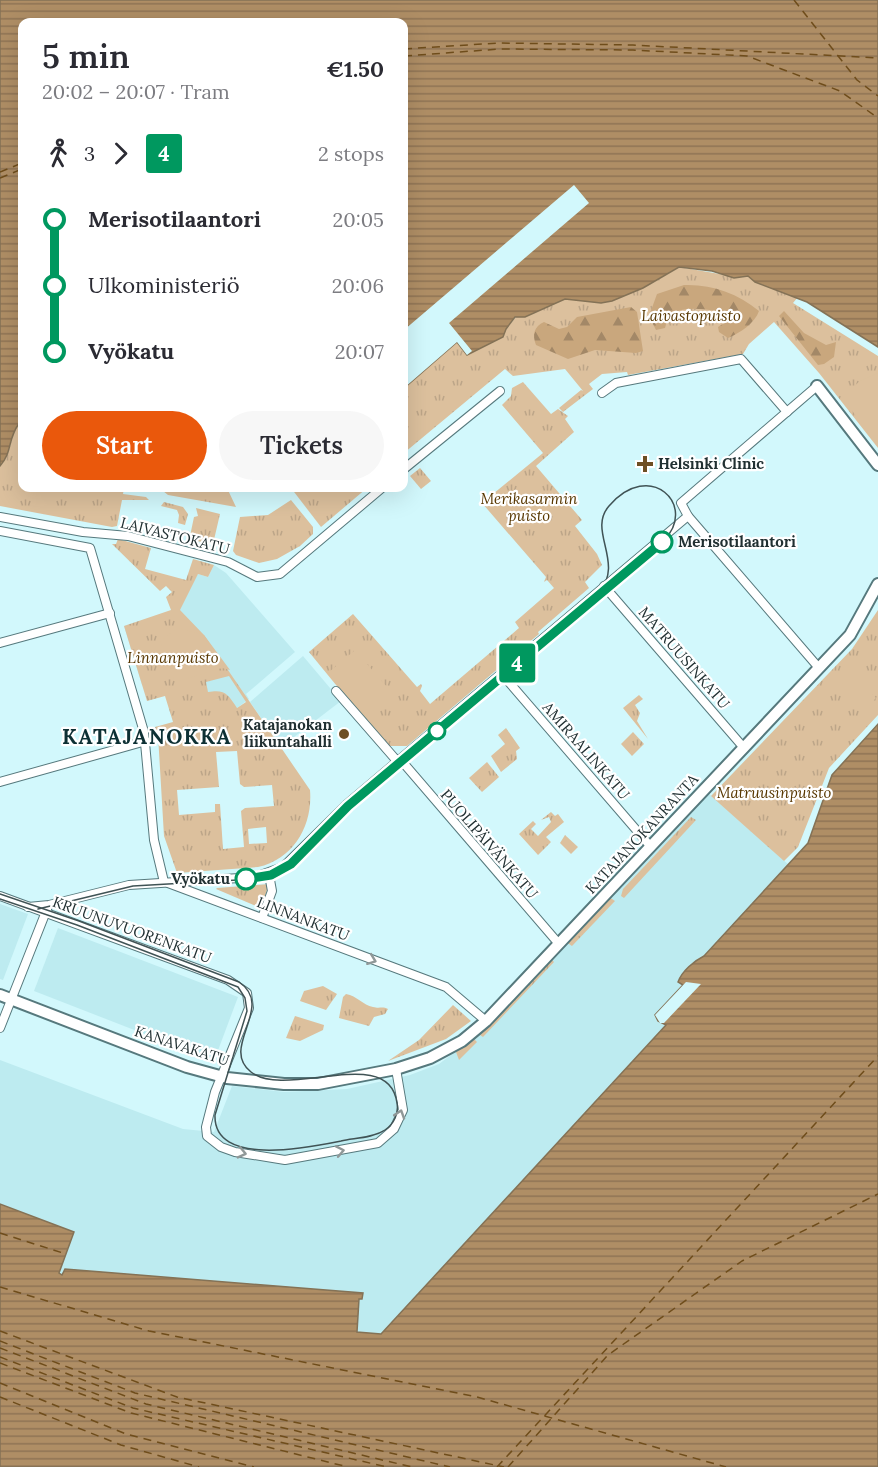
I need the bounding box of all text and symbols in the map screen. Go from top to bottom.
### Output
text: 5 min [42,35,130,77]
text: €1.50 [326,55,384,83]
text: 20:02 – 20:07 · Tram [42,79,230,104]
icon: walk [42,137,75,170]
icon: forward [104,137,137,170]
text: 4 [158,140,170,167]
text: 3 [84,141,95,166]
text: 2 stops [318,141,384,166]
text: Merisotilaantori [88,205,261,233]
text: 20:05 [333,207,384,232]
text: Ulkoministeriö [88,271,240,299]
text: 20:06 [332,273,384,298]
park label: Laivastopuisto [641,306,741,325]
text: Vyökatu [88,337,174,365]
text: 20:07 [335,339,384,364]
button: Start [42,411,207,480]
button: Tickets [219,411,384,480]
place label: Helsinki Clinic [658,454,764,473]
marker: Helsinki Clinic [636,455,654,473]
park label: Merikasarmin puisto [480,489,578,525]
street label: LAIVASTOKATU [119,513,232,558]
marker: Merisotilaantori [651,531,673,553]
place label: Merisotilaantori [678,532,796,551]
street label: MATRUUSINKATU [635,603,734,713]
line badge: 4 [498,644,536,682]
park label: Linnanpuisto [127,648,219,667]
text: 4 [511,650,523,677]
street label: AMIRAALINKATU [538,697,634,803]
place label: Katajanokan liikuntahalli [243,715,332,751]
unlabelled marker [428,722,446,740]
district label: KATAJANOKKA [62,723,232,750]
marker: Katajanokan liikuntahalli [337,727,351,741]
street label: KATAJANOKANRANTA [581,769,703,898]
park label: Matruusinpuisto [717,783,831,802]
street label: PUOLIPÄIVÄNKATU [437,785,542,902]
marker: Vyökatu [235,868,257,890]
place label: Vyökatu [171,869,230,888]
street label: KRUUNUVUORENKATU [50,892,214,967]
street label: LINNANKATU [254,892,352,945]
one-way arrow [367,952,377,965]
street label: KANAVAKATU [132,1021,232,1070]
one-way arrow [393,1110,405,1120]
one-way arrow [335,1145,345,1158]
one-way arrow [237,1146,247,1159]

